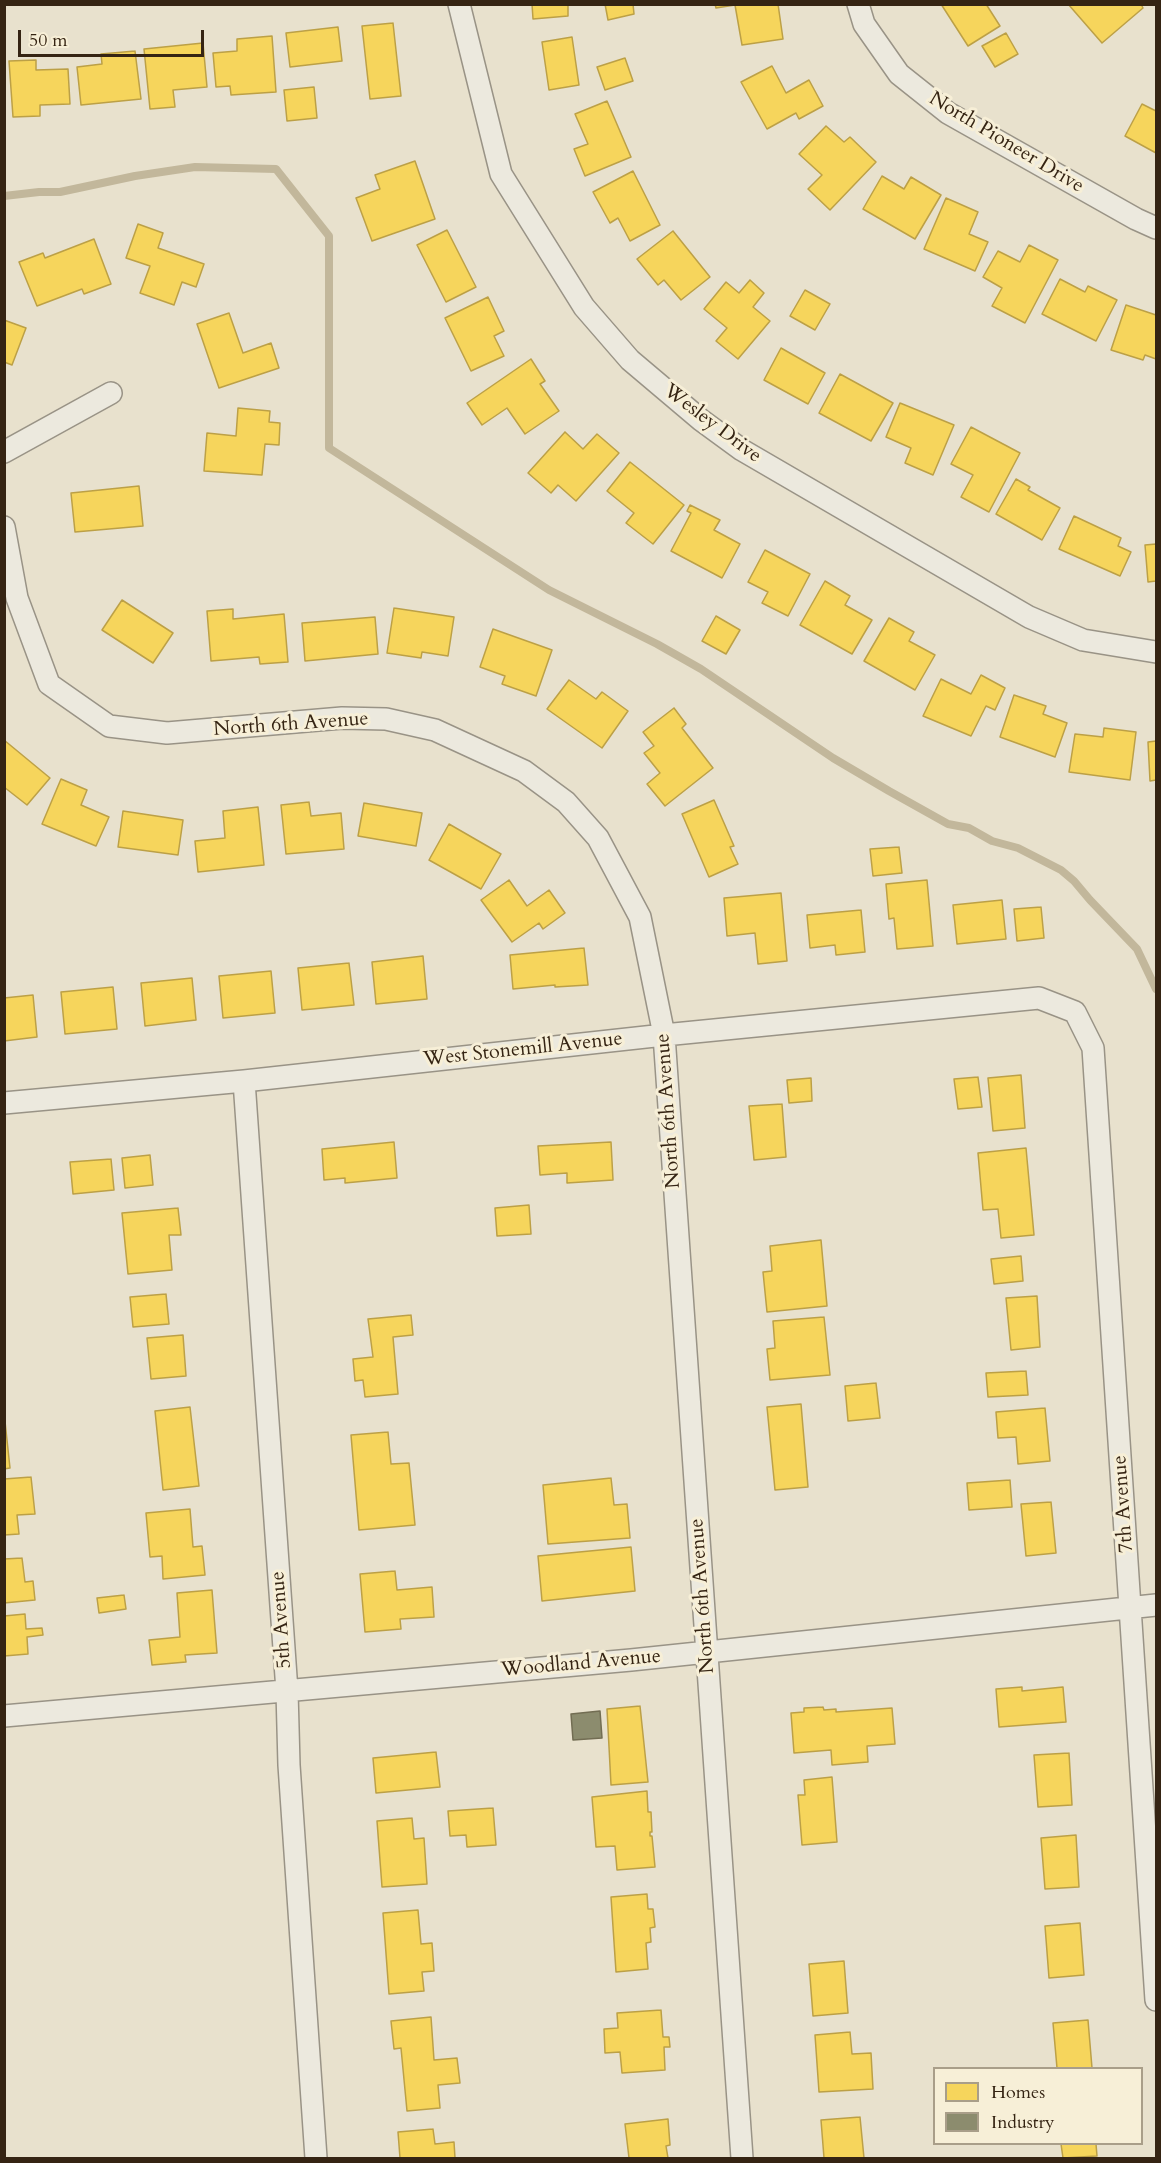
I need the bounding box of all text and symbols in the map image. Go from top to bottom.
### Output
scale bar [21,18,207,56]
text: 50 m [29,28,68,53]
street label: North Pioneer Drive [924,87,1088,199]
street label: Wesley Drive [658,379,766,469]
street label: North 6th Avenue [213,708,369,742]
street label: West Stonemill Avenue [422,1028,624,1072]
street label: North 6th Avenue [652,1033,686,1189]
street label: 7th Avenue [1109,1454,1139,1554]
street label: North 6th Avenue [686,1518,720,1674]
street label: 5th Avenue [267,1570,297,1670]
street label: Woodland Avenue [500,1645,662,1683]
legend [933,2067,1143,2145]
text: Homes [991,2080,1045,2105]
text: Industry [991,2110,1055,2135]

